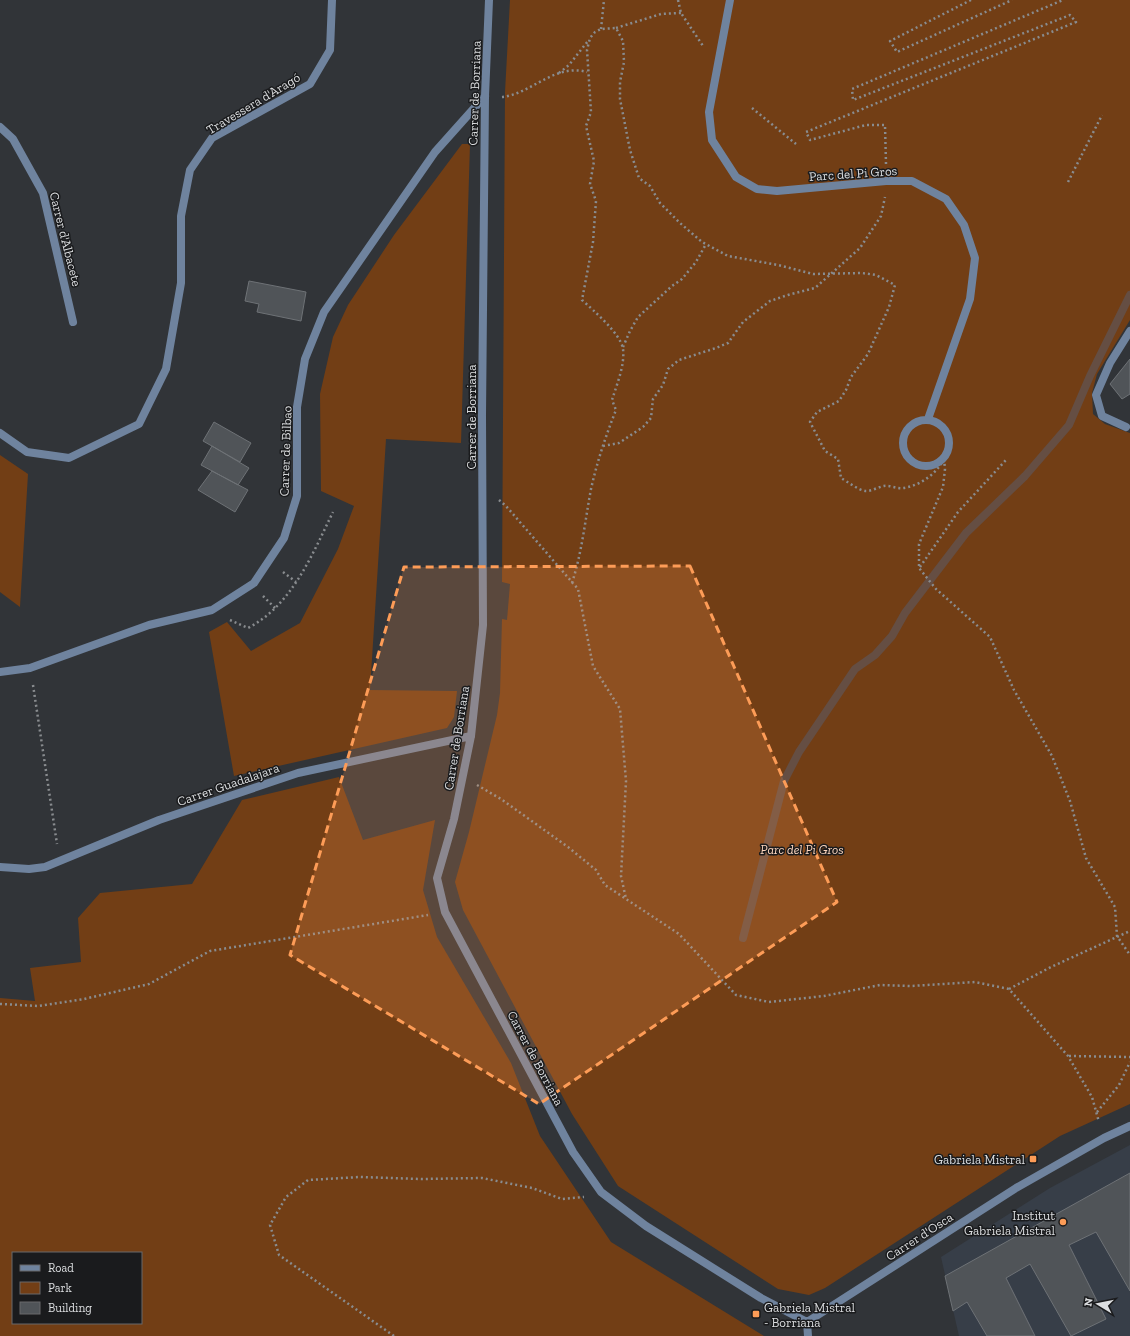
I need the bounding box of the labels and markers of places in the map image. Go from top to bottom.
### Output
place label: Gabriela Mistral [934,1152,1026,1167]
marker: Gabriela Mistral [1028,1154,1038,1164]
place label: Institut Gabriela Mistral [964,1208,1056,1238]
marker: Institut Gabriela Mistral [1058,1217,1068,1227]
place label: Gabriela Mistral - Borriana [764,1300,855,1330]
marker: Gabriela Mistral - Borriana [751,1309,761,1319]

